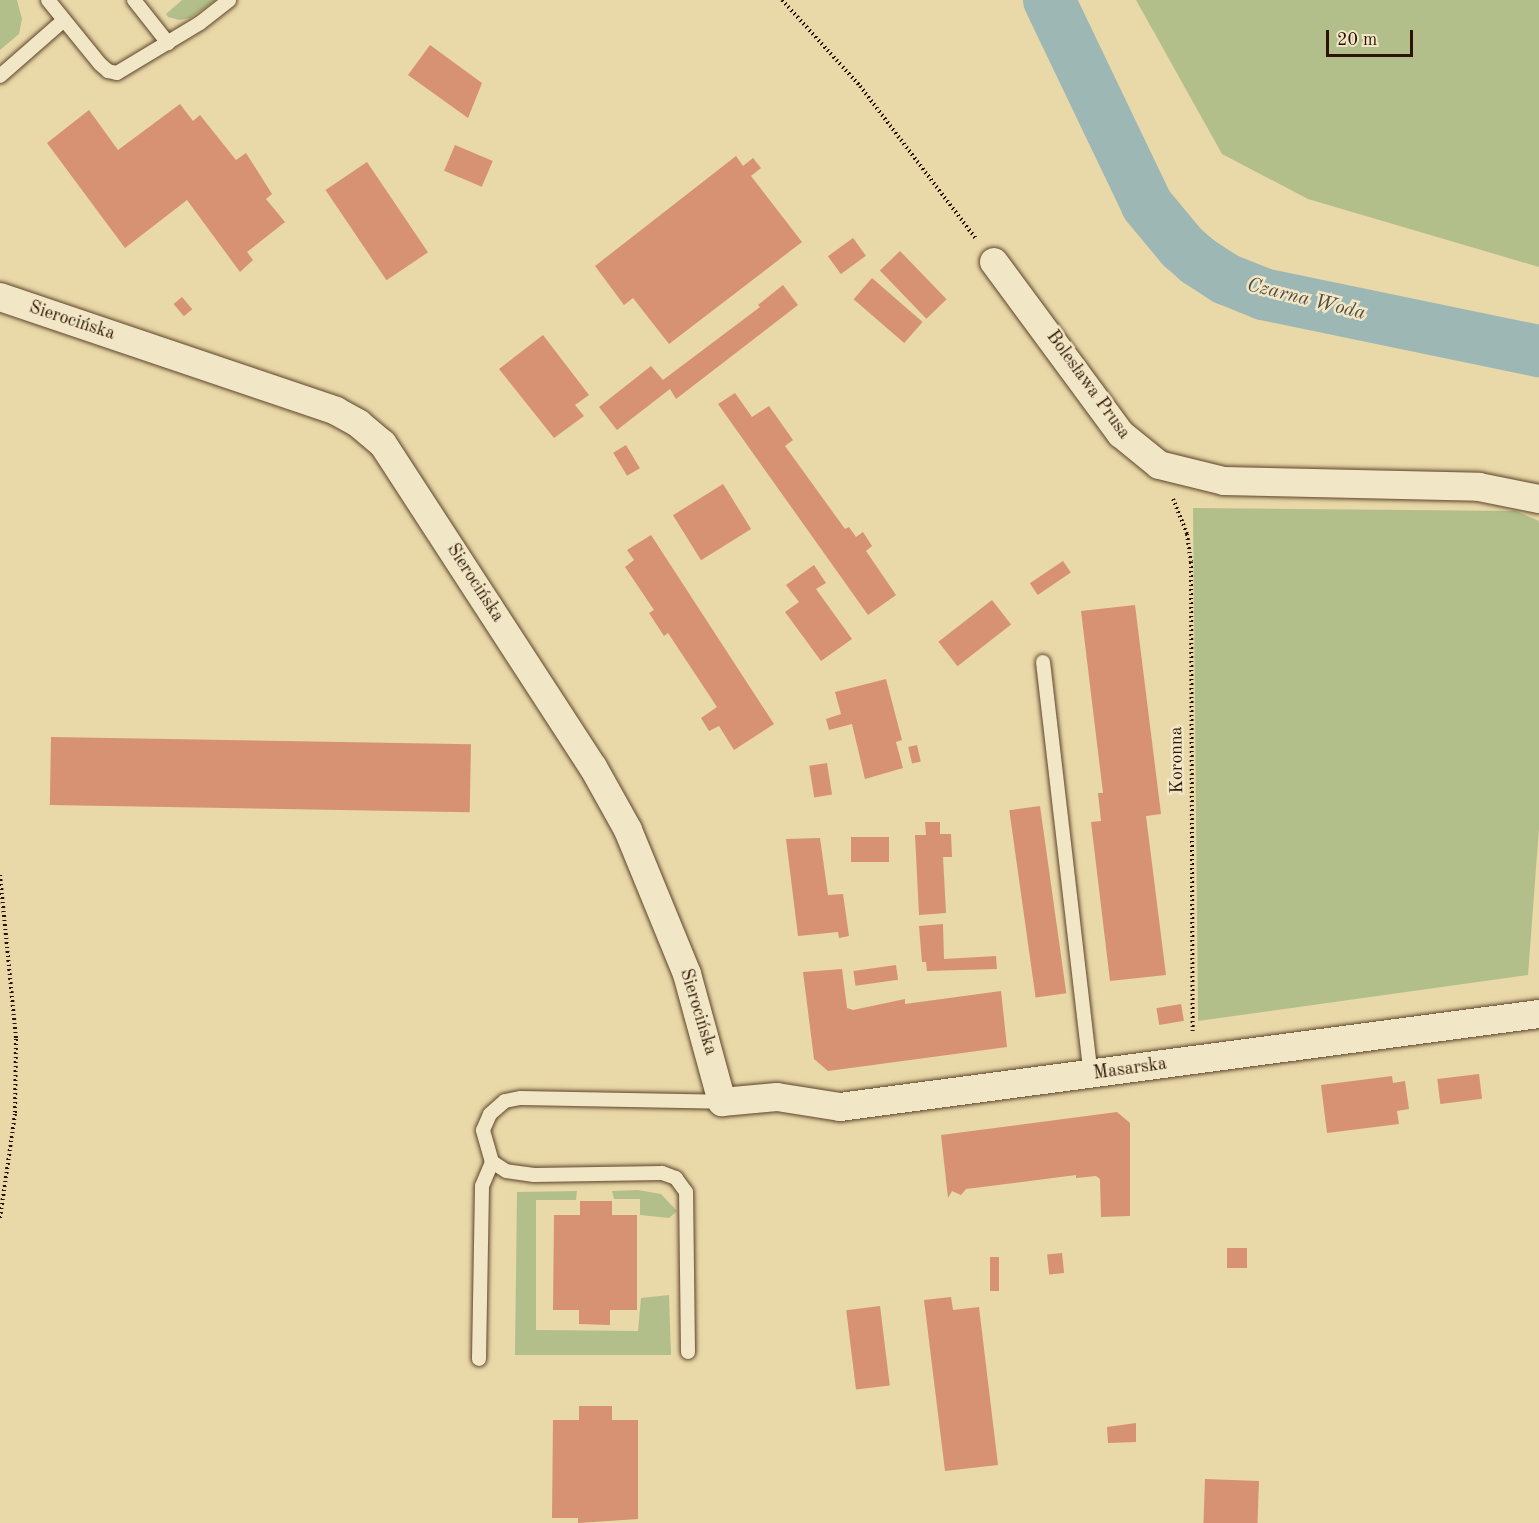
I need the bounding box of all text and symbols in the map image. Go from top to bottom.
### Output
scale bar [1329,18,1416,56]
text: 20 m [1337,31,1377,49]
water label: Czarna Woda [1244,274,1368,326]
street label: Sierocińska [26,297,118,345]
street label: Bolesława Prusa [1041,326,1135,444]
street label: Sierocińska [442,540,508,626]
street label: Koronna [1166,726,1188,794]
street label: Sierocińska [675,966,721,1058]
street label: Masarska [1092,1053,1168,1085]

